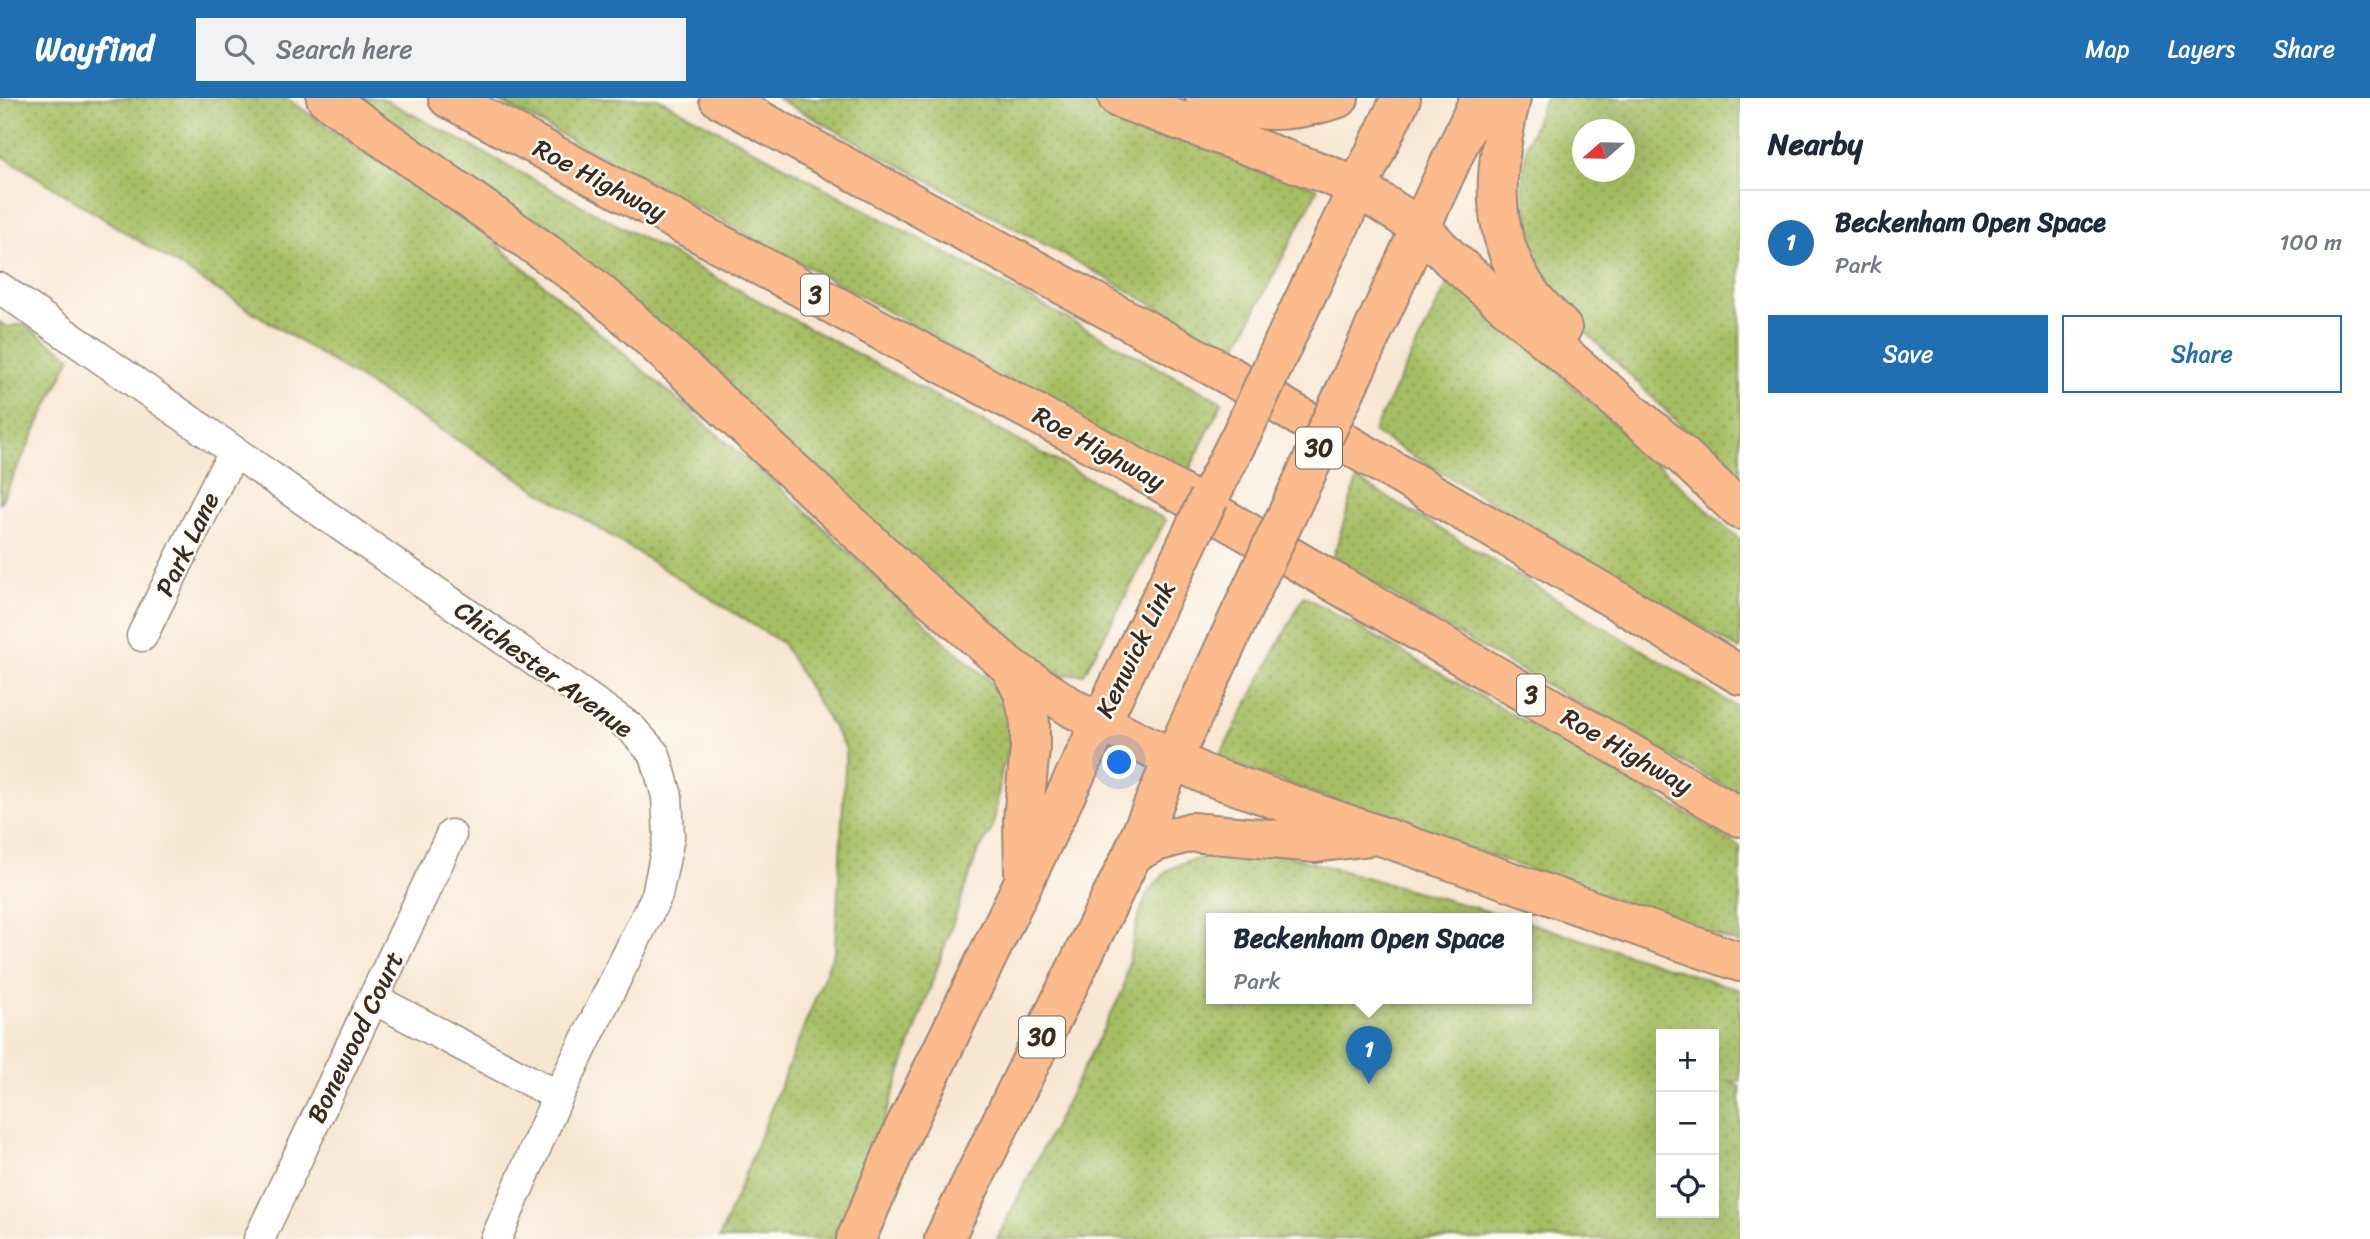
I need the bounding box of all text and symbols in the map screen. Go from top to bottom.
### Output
search box [196,18,686,81]
text: Wayfind [35,20,154,78]
text: Search here [276,26,413,72]
text: Map [2085,28,2130,70]
text: Layers [2168,28,2235,70]
text: Share [2273,28,2335,70]
icon: search [220,30,258,68]
text: Nearby [1768,117,1863,171]
north arrow [1572,119,1635,182]
street label: Roe Highway [525,125,676,235]
text: Beckenham Open Space [1835,199,2106,245]
text: 1 [1786,222,1796,263]
text: 100 m [2279,222,2342,263]
text: Park [1835,245,1882,286]
road number: 3 [801,274,829,316]
button: Save [1768,315,2048,393]
button: Share [2062,315,2342,393]
street label: Roe Highway [1024,393,1174,504]
road number: 30 [1296,428,1342,468]
street label: Park Lane [142,483,232,604]
street label: Kenwick Link [1082,572,1188,726]
street label: Chichester Avenue [444,588,644,751]
road number: 3 [1517,674,1545,716]
street label: Roe Highway [1552,695,1702,808]
your location [1102,745,1136,779]
popup [1206,913,1532,1004]
text: Beckenham Open Space [1234,915,1504,961]
street label: Bonewood Court [293,943,417,1131]
text: Park [1234,961,1281,1002]
road number: 30 [1019,1016,1065,1057]
pin: 1 [1346,1026,1392,1084]
map controls [1656,1029,1719,1218]
button: + [1656,1029,1719,1092]
button: − [1656,1092,1719,1155]
button: locate [1656,1155,1719,1218]

